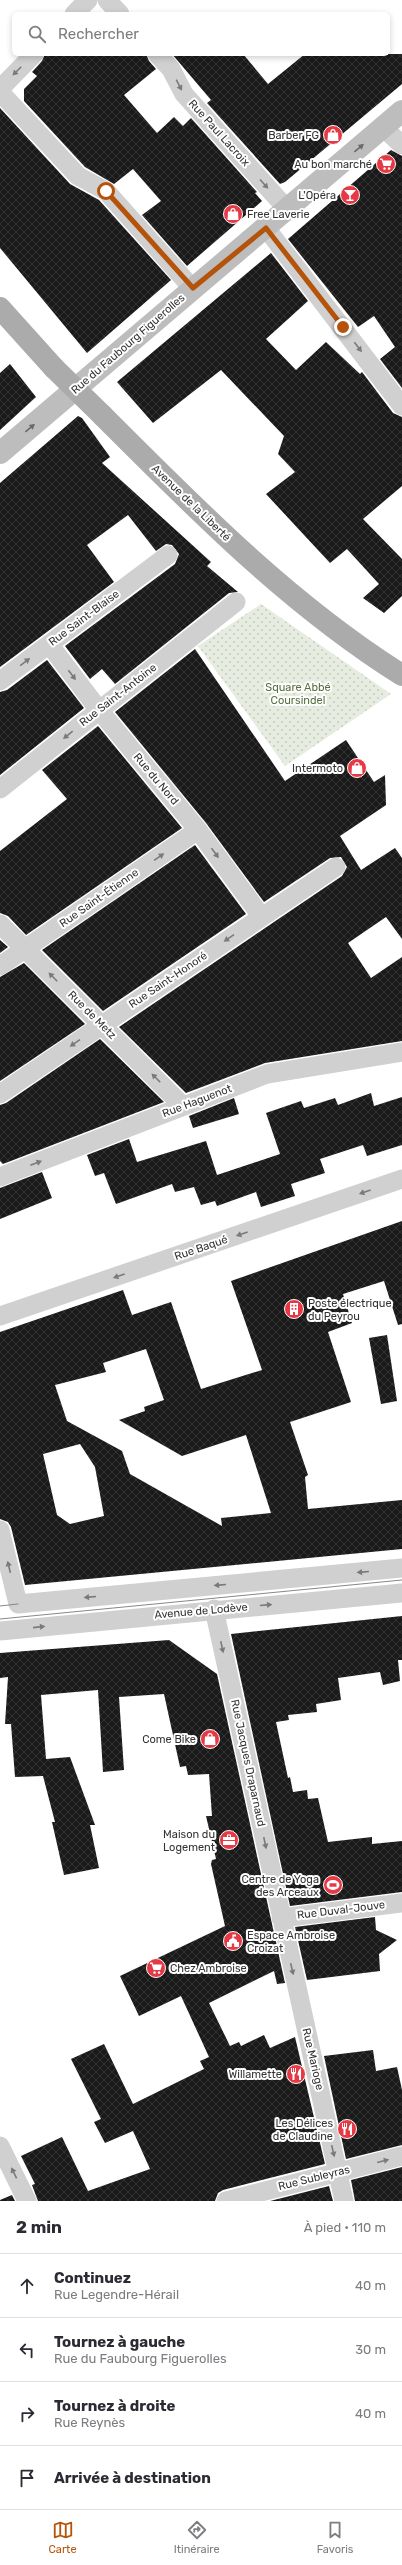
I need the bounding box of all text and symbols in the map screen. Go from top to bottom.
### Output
search box [12,12,390,56]
icon: search [26,23,48,45]
text: Rechercher [58,25,139,43]
one-way arrow [12,66,22,76]
one-way arrow [176,80,183,91]
street label: Rue Paul Lacroix [186,97,252,169]
shop icon: Barber FG [322,124,344,146]
place label: Barber FG [268,129,319,142]
one-way arrow [354,143,365,152]
supermarket icon: Au bon marché [375,153,397,175]
place label: Au bon marché [294,158,372,171]
one-way arrow [259,179,268,188]
route start [97,182,115,200]
bar icon: L'Opéra [339,184,361,206]
place label: L'Opéra [298,189,336,202]
shop icon: Free Laverie [222,203,244,225]
place label: Free Laverie [247,208,310,221]
street label: Rue du Faubourg Figuerolles [69,291,188,397]
route end [334,318,352,336]
one-way arrow [354,342,362,353]
one-way arrow [25,424,35,433]
street label: Avenue de la Liberté [149,462,233,544]
street label: Rue Saint-Blaise [46,587,122,649]
one-way arrow [19,658,30,667]
street label: Rue Saint-Antoine [77,661,159,729]
one-way arrow [68,669,77,680]
park label: Square Abbé Coursindel [265,681,331,707]
one-way arrow [63,730,74,739]
street label: Rue du Nord [131,751,181,807]
shop icon: Intermoto [346,757,368,779]
place label: Intermoto [292,762,343,775]
one-way arrow [211,847,219,858]
one-way arrow [154,853,164,861]
street label: Rue Saint-Étienne [57,866,141,930]
one-way arrow [224,934,234,942]
street label: Rue Saint-Honoré [126,949,210,1011]
one-way arrow [48,972,58,982]
street label: Rue de Metz [65,988,119,1042]
one-way arrow [70,1039,81,1047]
one-way arrow [151,1073,161,1083]
street label: Rue Haguenot [161,1082,234,1120]
one-way arrow [31,1159,43,1165]
one-way arrow [359,1189,371,1195]
one-way arrow [236,1231,248,1237]
street label: Rue Baqué [173,1233,229,1263]
one-way arrow [113,1273,125,1279]
place label: Poste électrique du Peyrou [308,1297,392,1323]
building icon: Poste électrique du Peyrou [283,1298,305,1320]
one-way arrow [5,1561,11,1573]
one-way arrow [357,1568,369,1575]
one-way arrow [214,1582,226,1589]
one-way arrow [84,1594,96,1601]
street label: Avenue de Lodève [154,1600,248,1622]
one-way arrow [260,1601,272,1608]
one-way arrow [33,1623,45,1630]
one-way arrow [220,1641,226,1653]
street label: Rue Jacques Draparnaud [228,1698,268,1828]
shop icon: Come Bike [199,1728,221,1750]
place label: Come Bike [142,1733,196,1746]
place label: Maison du Logement [163,1828,216,1854]
office icon: Maison du Logement [218,1829,240,1851]
one-way arrow [262,1837,268,1849]
place label: Centre de Yoga des Arceaux [241,1873,319,1899]
sports icon: Centre de Yoga des Arceaux [322,1874,344,1896]
street label: Rue Duval-Jouve [296,1898,386,1922]
place label: Espace Ambroise Croizat [247,1929,335,1955]
public building icon: Espace Ambroise Croizat [222,1930,244,1952]
supermarket icon: Chez Ambroise [145,1957,167,1979]
place label: Chez Ambroise [170,1962,247,1975]
one-way arrow [290,1963,296,1976]
street label: Rue Marioge [300,2027,326,2091]
restaurant icon: Willamette [285,2063,307,2085]
place label: Willamette [228,2068,282,2081]
place label: Les Délices de Claudine [273,2117,333,2143]
restaurant icon: Les Délices de Claudine [336,2118,358,2140]
one-way arrow [330,2145,336,2157]
one-way arrow [377,2157,390,2163]
street label: Rue Subleyras [277,2163,351,2193]
one-way arrow [10,2168,17,2179]
text: 2 min [16,2217,62,2237]
text: À pied · 110 m [304,2220,386,2235]
text: Continuez [54,2269,131,2287]
icon: ahead [16,2275,38,2297]
text: 40 m [355,2278,386,2293]
text: Rue Legendre-Hérail [54,2287,179,2302]
text: Tournez à gauche [54,2333,185,2351]
icon: left [16,2339,38,2361]
text: 30 m [355,2342,386,2357]
text: Rue du Faubourg Figuerolles [54,2351,227,2366]
text: Tournez à droite [54,2397,175,2415]
icon: right [16,2403,38,2425]
text: 40 m [355,2406,386,2421]
text: Rue Reynès [54,2415,125,2430]
icon: arrive [16,2467,38,2489]
text: Arrivée à destination [54,2469,211,2487]
tab: Carte [49,2519,77,2556]
tab: Itinéraire [174,2519,220,2556]
tab: Favoris [317,2519,353,2556]

